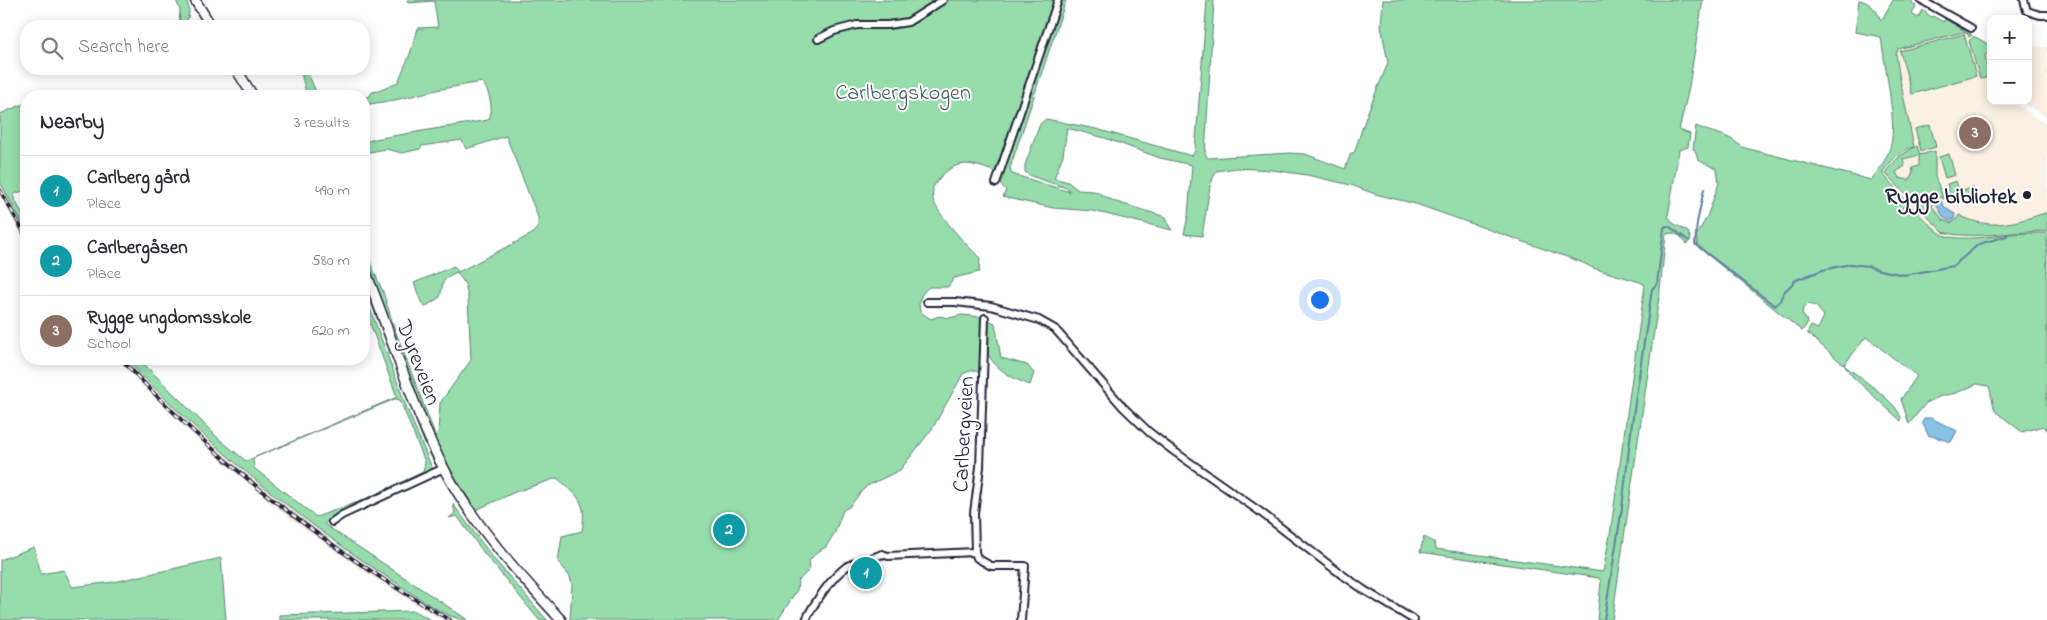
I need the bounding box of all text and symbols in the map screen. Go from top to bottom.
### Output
map controls [1987,15,2032,105]
button: + [1987,15,2032,60]
search box [20,20,370,75]
icon: search [38,34,66,62]
text: Search here [78,34,169,61]
button: − [1987,60,2032,105]
park label: Carlbergskogen [835,78,971,111]
text: Nearby [40,108,104,138]
text: 3 results [294,111,350,135]
pin: 3 [1959,114,1991,152]
text: Carlberg gård [87,165,190,192]
text: 1 [53,179,59,203]
text: 490 m [315,179,350,203]
place label: Rygge bibliotek [1885,182,2018,215]
marker: Rygge bibliotek [2021,189,2033,201]
text: Place [87,192,121,216]
text: Carlbergåsen [87,235,188,262]
text: 2 [52,249,60,273]
text: 580 m [312,249,350,273]
text: Place [87,262,121,286]
your location [1307,287,1333,313]
text: Rygge ungdomsskole [87,305,251,332]
street label: Dyreveien [385,315,448,411]
text: 3 [53,319,59,343]
text: 620 m [312,319,350,343]
text: School [87,332,131,356]
street label: Carlbergveien [946,375,985,493]
pin: 2 [713,511,745,549]
pin: 1 [850,554,882,592]

